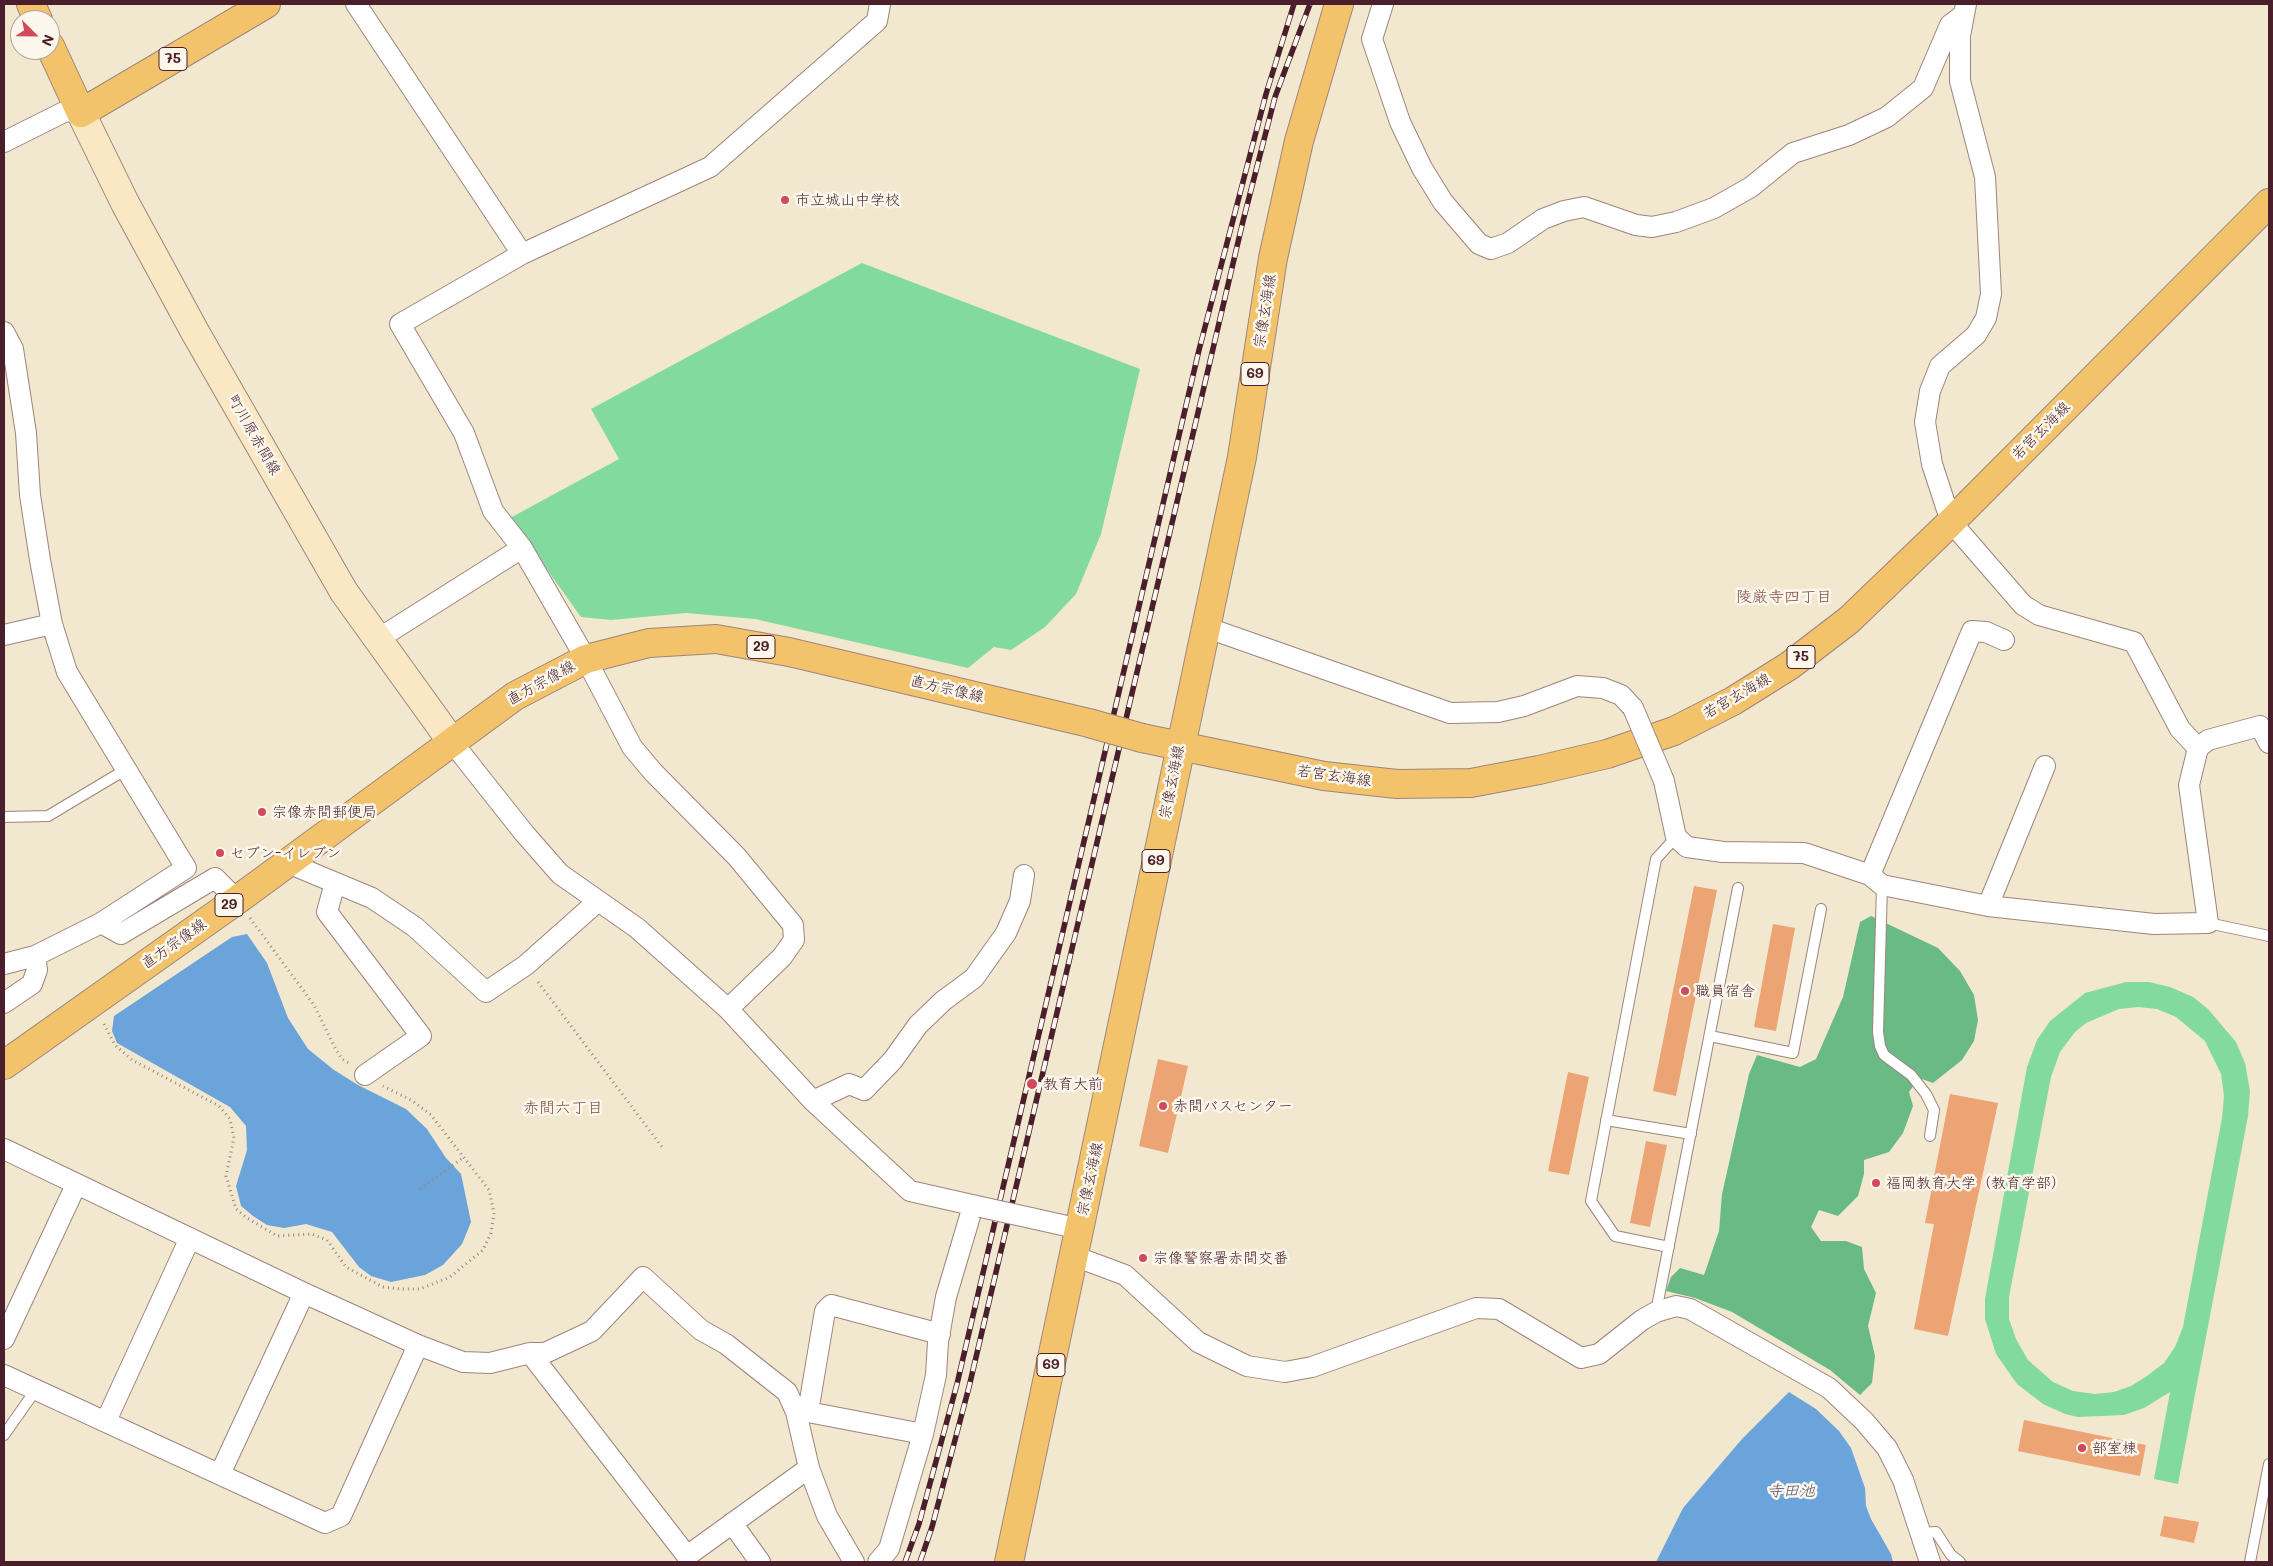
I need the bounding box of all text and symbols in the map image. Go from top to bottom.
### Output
north arrow [10,10,60,60]
text: N [38,32,59,49]
road number: 75 [159,48,187,70]
place label: 市立城山中学校 [795,191,900,209]
marker: 市立城山中学校 [779,194,791,206]
street label: 宗像玄海線 [1250,273,1280,349]
road number: 69 [1241,362,1269,386]
street label: 町川原赤間線 [224,392,284,478]
street label: 若宮玄海線 [2008,398,2074,464]
district label: 陵厳寺四丁目 [1736,587,1832,607]
road number: 29 [747,636,775,659]
road number: 75 [1787,646,1815,669]
street label: 直方宗像線 [504,657,578,709]
street label: 若宮玄海線 [1700,669,1774,723]
street label: 直方宗像線 [908,672,986,706]
street label: 宗像玄海線 [1156,743,1188,821]
street label: 若宮玄海線 [1296,762,1372,790]
place label: 宗像赤間郵便局 [272,803,377,821]
marker: 宗像赤間郵便局 [256,806,268,818]
place label: セブン-イレブン [230,844,341,862]
marker: セブン-イレブン [214,847,226,859]
road number: 69 [1142,849,1170,872]
road number: 29 [215,894,243,916]
street label: 直方宗像線 [138,915,210,973]
place label: 職員宿舎 [1695,982,1755,1000]
marker: 職員宿舎 [1679,985,1691,997]
place label: 教育大前 [1043,1075,1103,1093]
marker: 教育大前 [1025,1077,1039,1091]
place label: 赤間バスセンター [1173,1097,1293,1115]
district label: 赤間六丁目 [523,1098,603,1118]
marker: 赤間バスセンター [1157,1100,1169,1112]
street label: 宗像玄海線 [1073,1140,1107,1218]
place label: 福岡教育大学（教育学部） [1886,1174,2066,1192]
marker: 福岡教育大学（教育学部） [1870,1177,1882,1189]
place label: 宗像警察署赤間交番 [1153,1249,1288,1267]
marker: 宗像警察署赤間交番 [1137,1252,1149,1264]
road number: 69 [1037,1354,1065,1376]
place label: 部室棟 [2092,1439,2137,1457]
marker: 部室棟 [2076,1442,2088,1454]
water label: 寺田池 [1767,1481,1815,1501]

